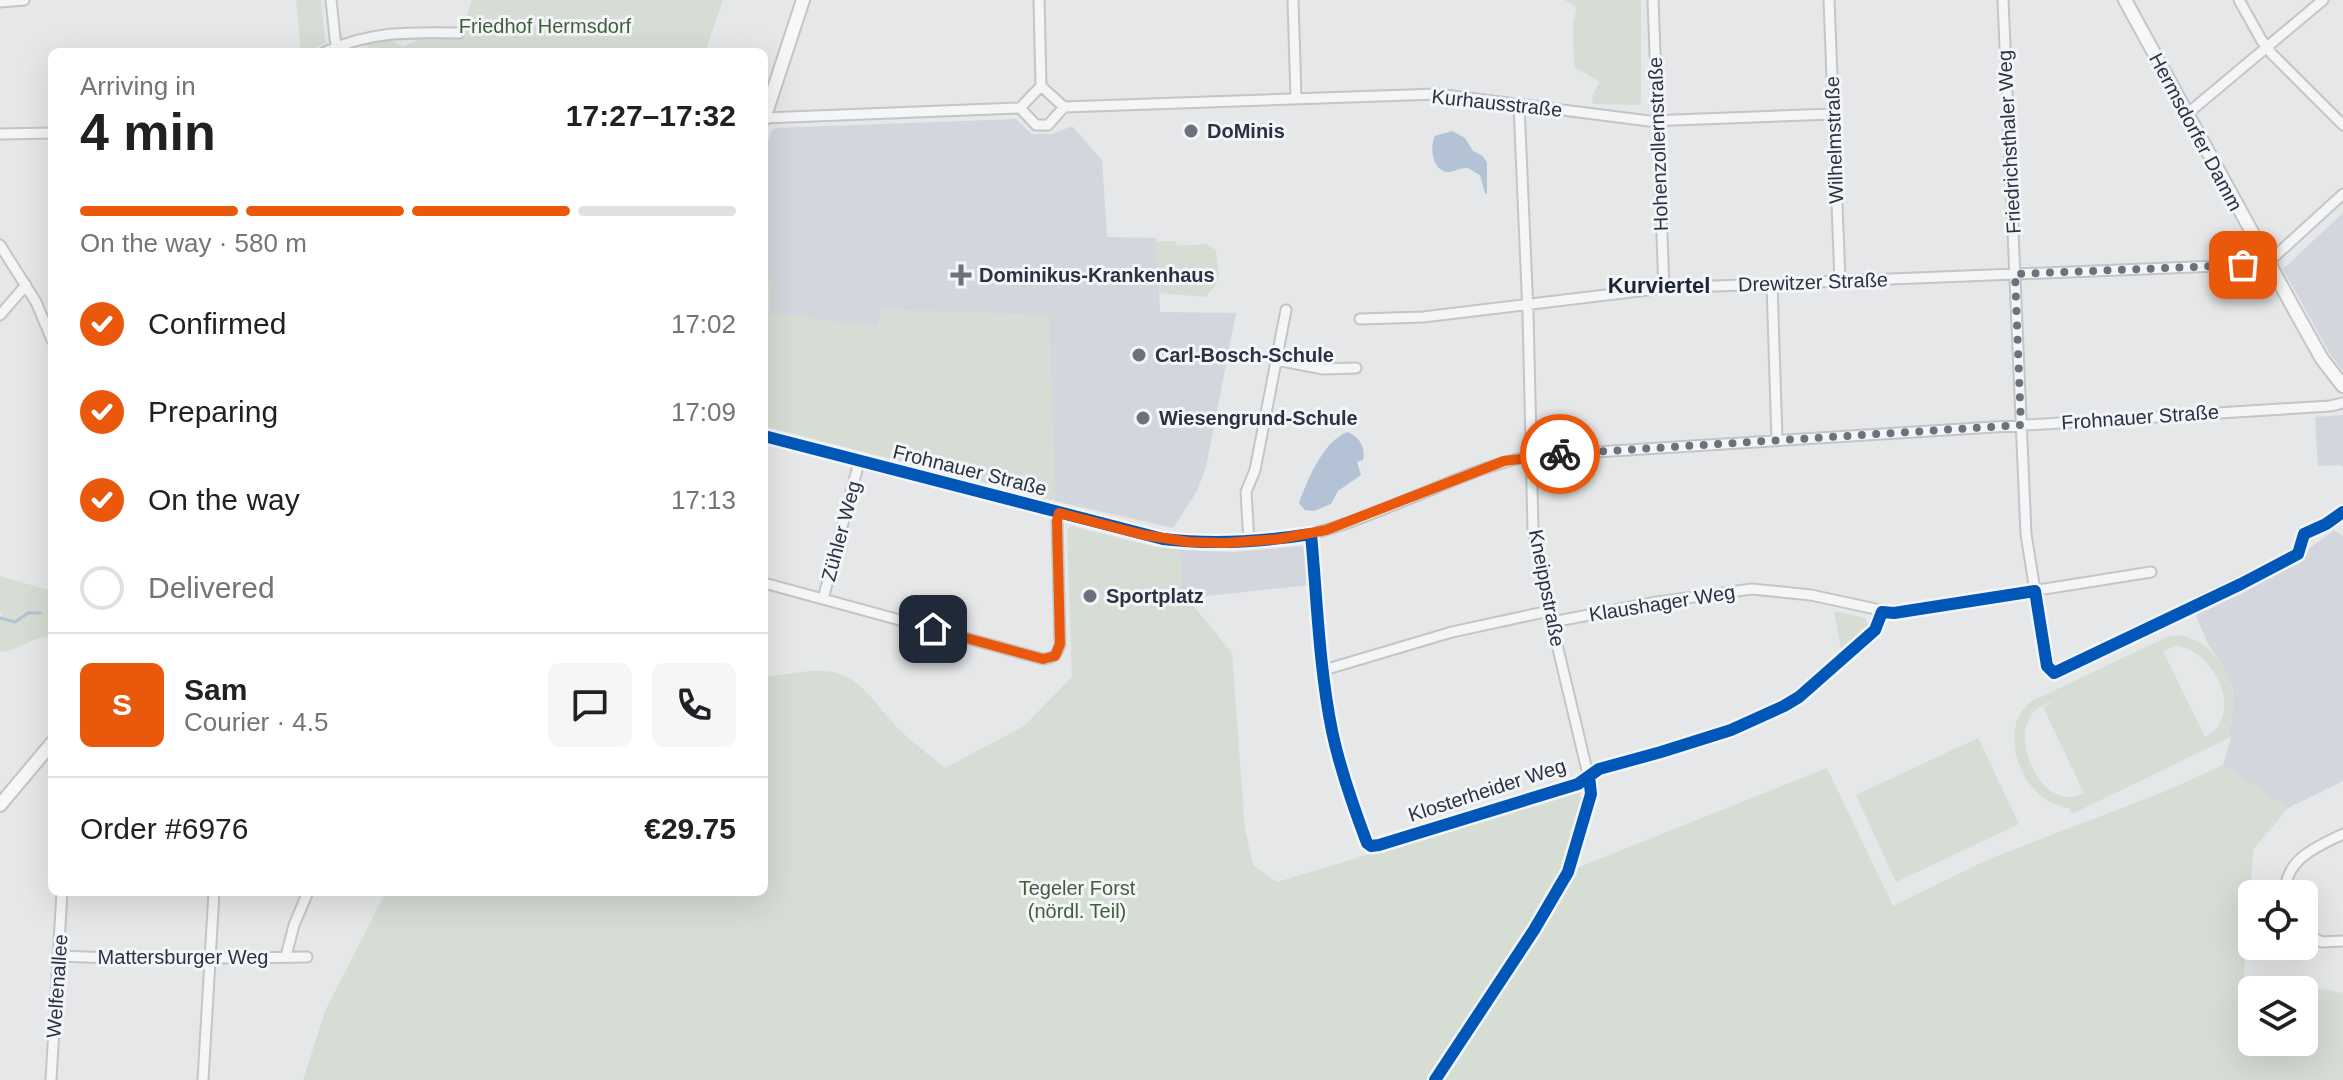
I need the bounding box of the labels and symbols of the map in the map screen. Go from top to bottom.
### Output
park label: Friedhof Hermsdorf [459,15,632,37]
street label: Friedrichsthaler Weg [1993,49,2025,235]
street label: Hermsdorfer Damm [2145,49,2247,215]
street label: Hohenzollernstraße [1644,56,1672,232]
street label: Wilhelmstraße [1821,76,1847,204]
street label: Kurhausstraße [1431,85,1563,121]
place label: DoMinis [1207,120,1285,142]
marker: DoMinis [1182,122,1200,140]
pin [2209,231,2277,299]
marker: Dominikus-Krankenhaus [950,264,972,286]
place label: Dominikus-Krankenhaus [979,264,1215,286]
street label: Drewitzer Straße [1738,268,1888,296]
district label: Kurviertel [1608,273,1710,298]
place label: Carl-Bosch-Schule [1155,344,1334,366]
marker: Carl-Bosch-Schule [1130,346,1148,364]
street label: Frohnauer Straße [2060,401,2220,433]
place label: Wiesengrund-Schule [1159,407,1358,429]
marker: Wiesengrund-Schule [1134,409,1152,427]
courier [1520,414,1600,494]
street label: Frohnauer Straße [891,440,1049,500]
street label: Zühler Weg [817,478,865,584]
street label: Kneippstraße [1525,528,1569,648]
street label: Klaushager Weg [1587,581,1737,625]
place label: Sportplatz [1106,585,1204,607]
marker: Sportplatz [1081,587,1099,605]
pin [899,595,967,663]
street label: Klosterheider Weg [1406,754,1568,826]
park label: Tegeler Forst (nördl. Teil) [1019,877,1136,922]
street label: Welfenallee [42,933,72,1039]
street label: Mattersburger Weg [98,946,268,968]

